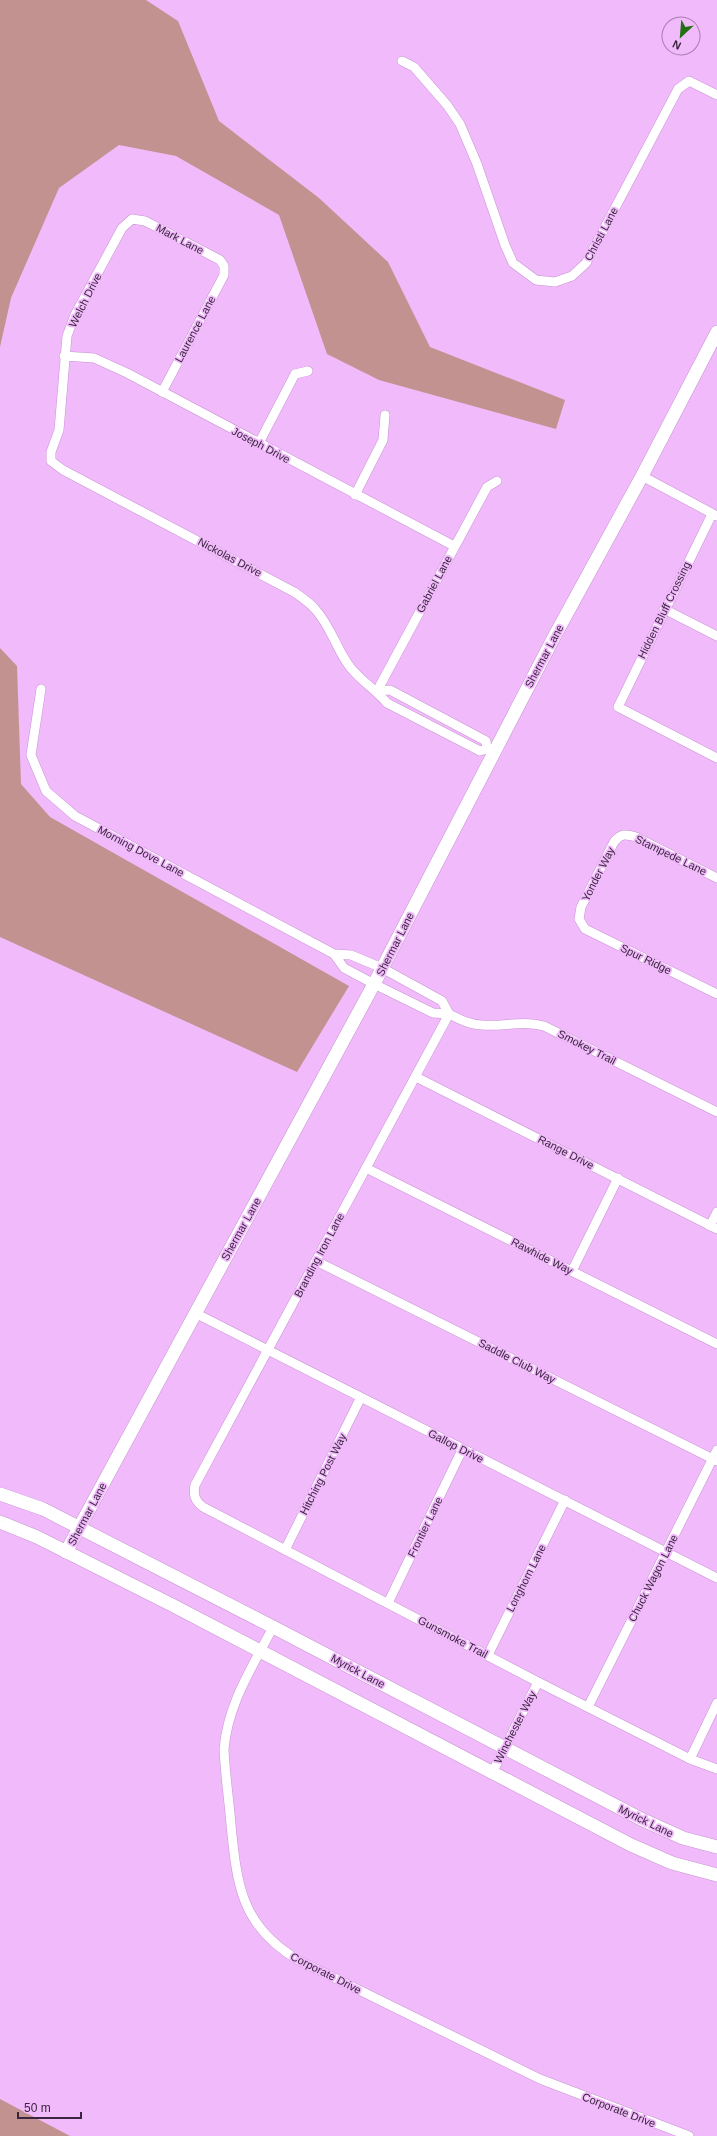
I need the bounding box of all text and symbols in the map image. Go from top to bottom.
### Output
north arrow [661,16,701,56]
text: N [670,38,683,52]
street label: Christi Lane [582,205,620,263]
street label: Mark Lane [154,221,206,257]
street label: Welch Drive [66,271,104,329]
street label: Laurence Lane [172,294,218,364]
street label: Joseph Drive [230,425,292,465]
street label: Nickolas Drive [196,535,264,579]
street label: Gabriel Lane [414,553,454,615]
street label: Hidden Bluff Crossing [635,560,693,660]
street label: Shermar Lane [522,622,566,690]
street label: Morning Dove Lane [96,823,186,879]
street label: Stampede Lane [633,833,709,877]
street label: Yonder Way [579,844,617,903]
street label: Shermar Lane [374,910,416,978]
street label: Spur Ridge [619,942,673,976]
street label: Smokey Trail [556,1027,618,1067]
street label: Range Drive [536,1133,596,1171]
street label: Shermar Lane [219,1196,263,1262]
street label: Branding Iron Lane [292,1211,346,1299]
street label: Rawhide Way [509,1235,575,1277]
street label: Saddle Club Way [477,1336,558,1386]
street label: Gallop Drive [426,1427,486,1465]
street label: Hitching Post Way [297,1431,349,1517]
street label: Shermar Lane [65,1480,109,1548]
street label: Frontier Lane [405,1495,445,1559]
street label: Chuck Wagon Lane [626,1532,680,1624]
street label: Longhorn Lane [504,1542,548,1614]
street label: Gunsmoke Trail [416,1614,490,1660]
street label: Myrick Lane [329,1652,387,1690]
street label: Winchester Way [492,1688,539,1765]
street label: Myrick Lane [617,1803,675,1839]
street label: Corporate Drive [289,1950,363,1996]
street label: Corporate Drive [581,2090,657,2130]
scale bar [18,2094,81,2120]
text: 50 m [24,2101,51,2115]

